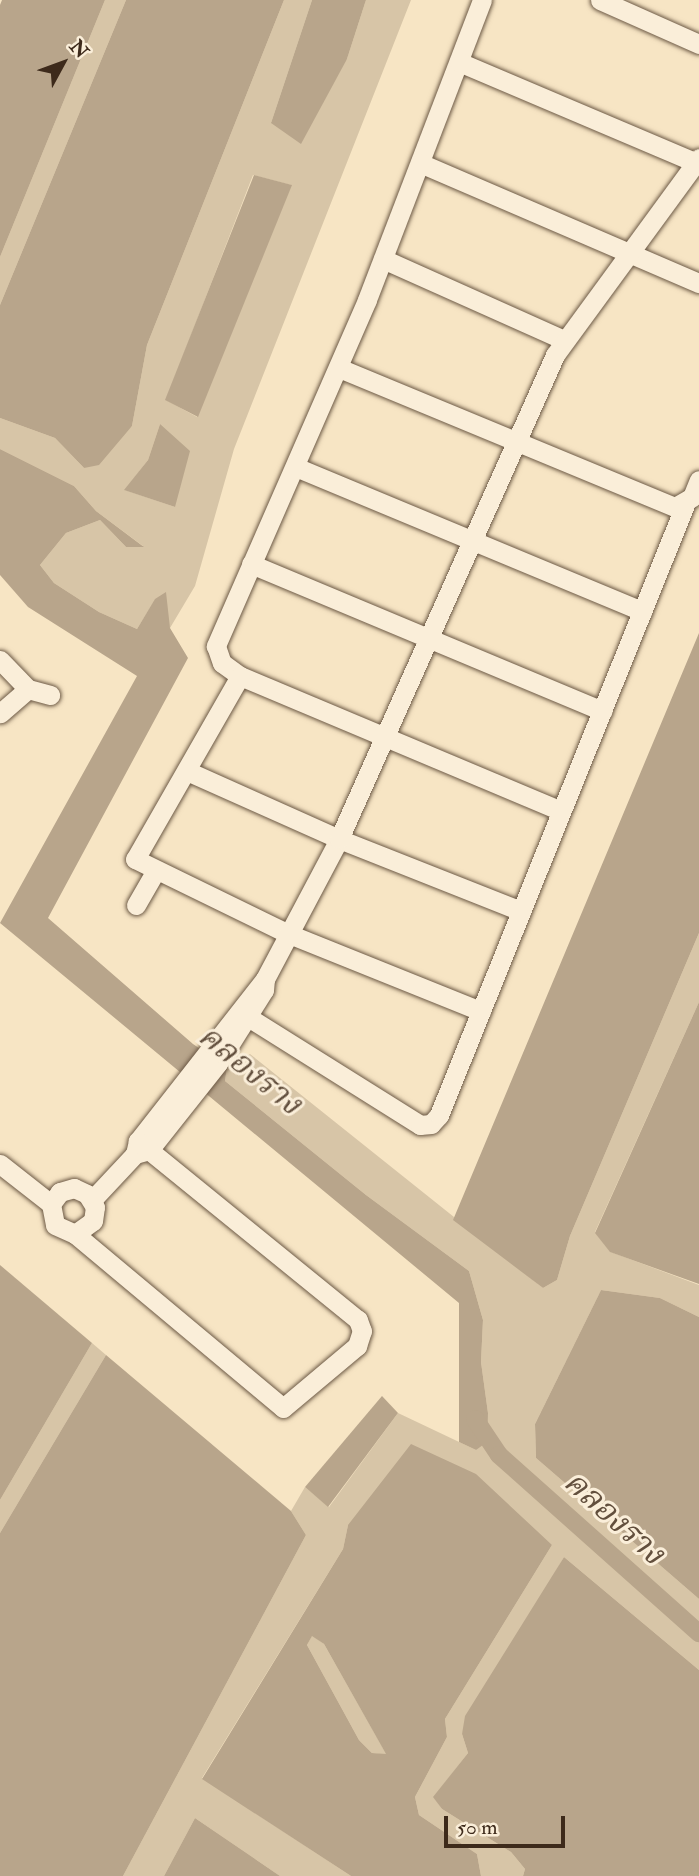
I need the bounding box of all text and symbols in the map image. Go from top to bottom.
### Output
north arrow [28,28,98,98]
text: N [64,35,93,64]
water label: คลองราง [191,1017,309,1123]
water label: คลองราง [556,1463,672,1573]
scale bar [447,1802,568,1846]
text: 50 m [457,1814,498,1841]

